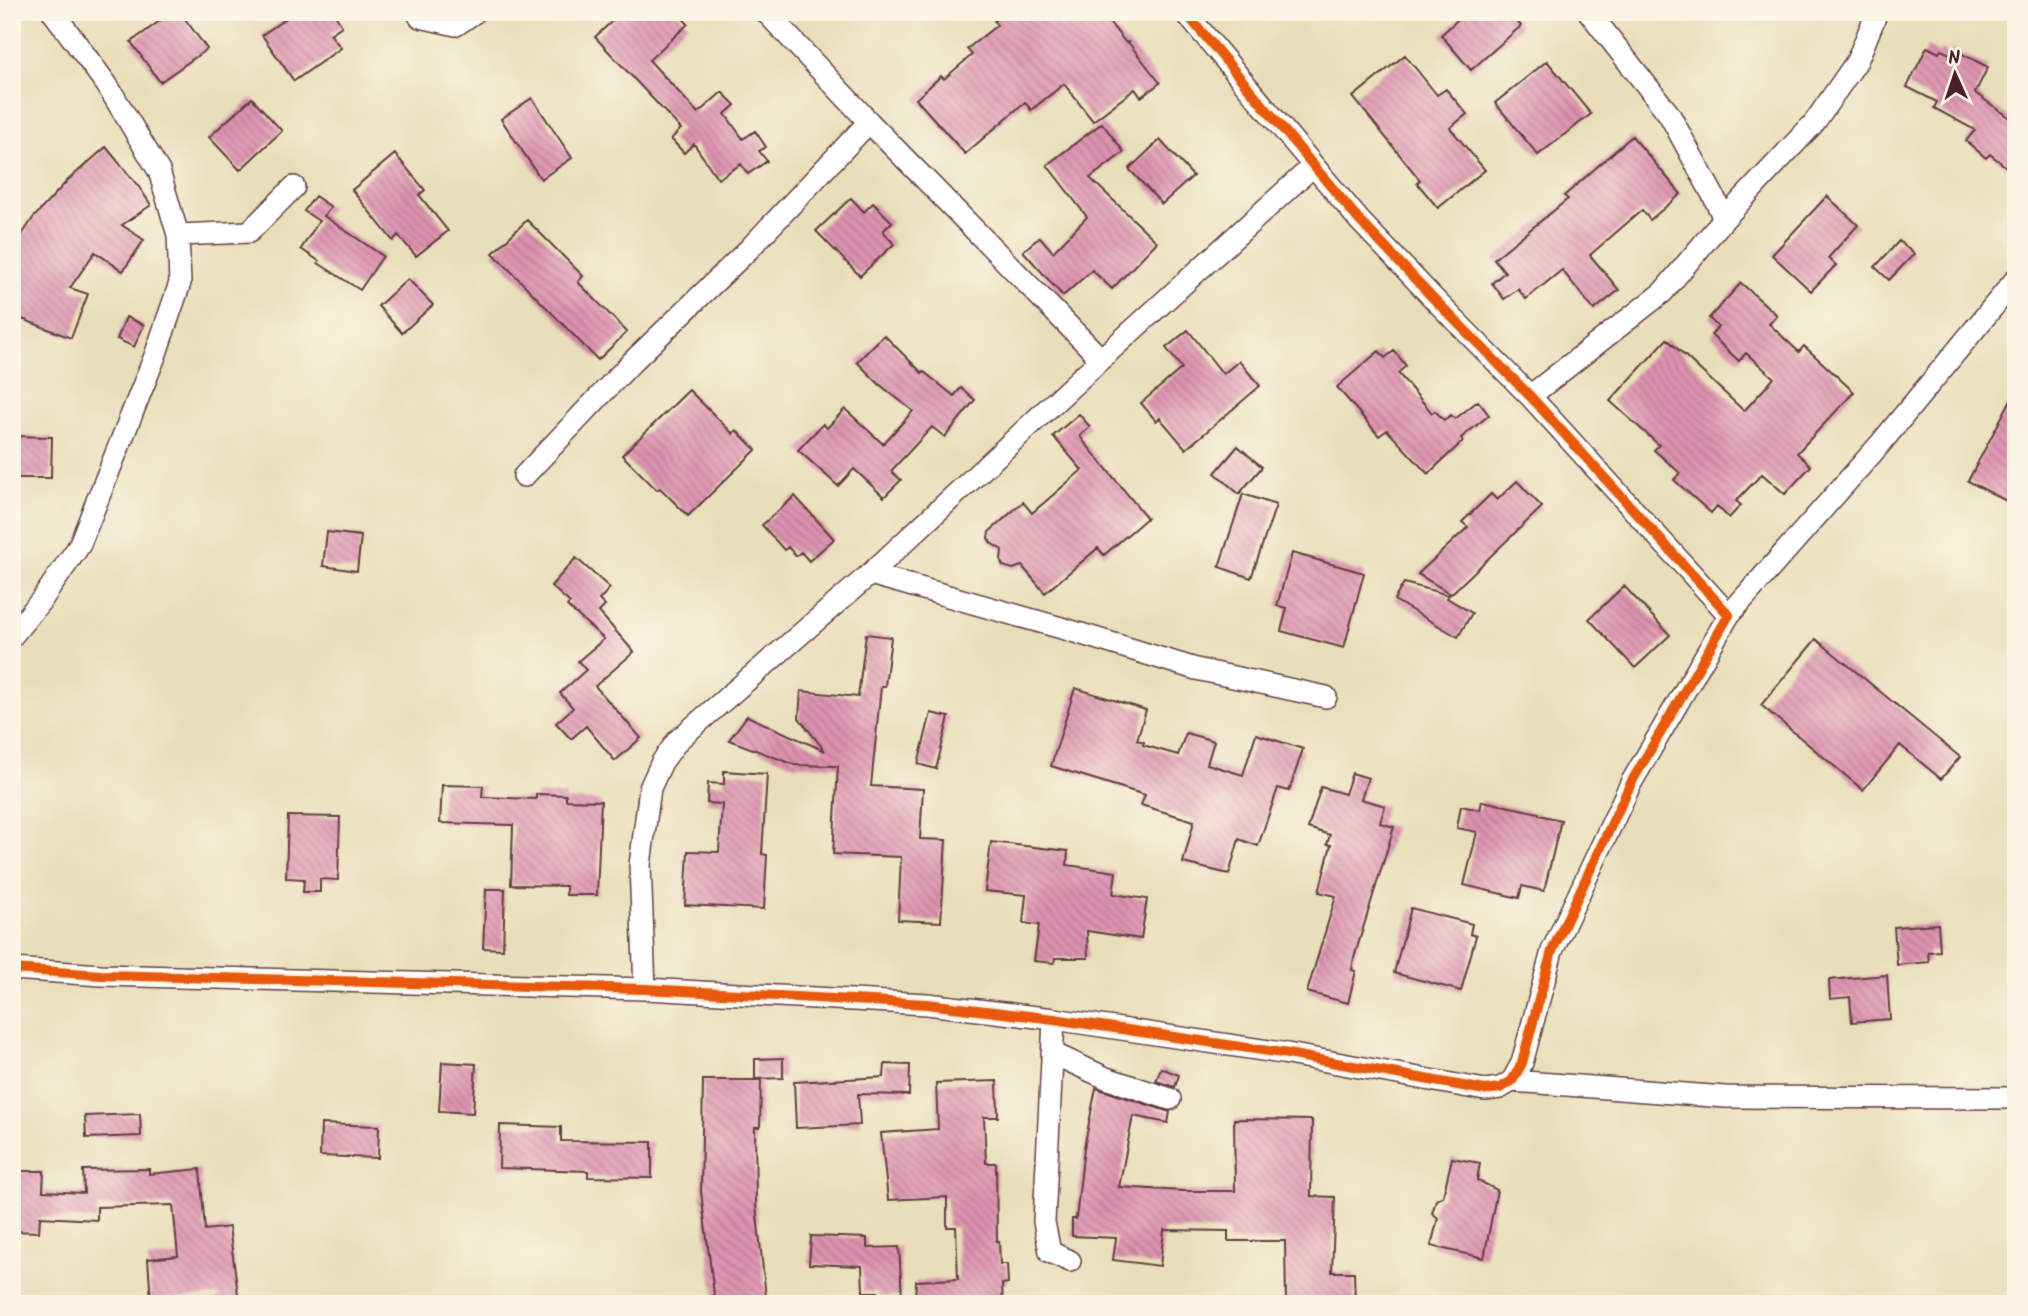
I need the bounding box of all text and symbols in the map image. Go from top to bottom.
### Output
north arrow [1920,38,1990,108]
text: N [1947,44,1961,74]

